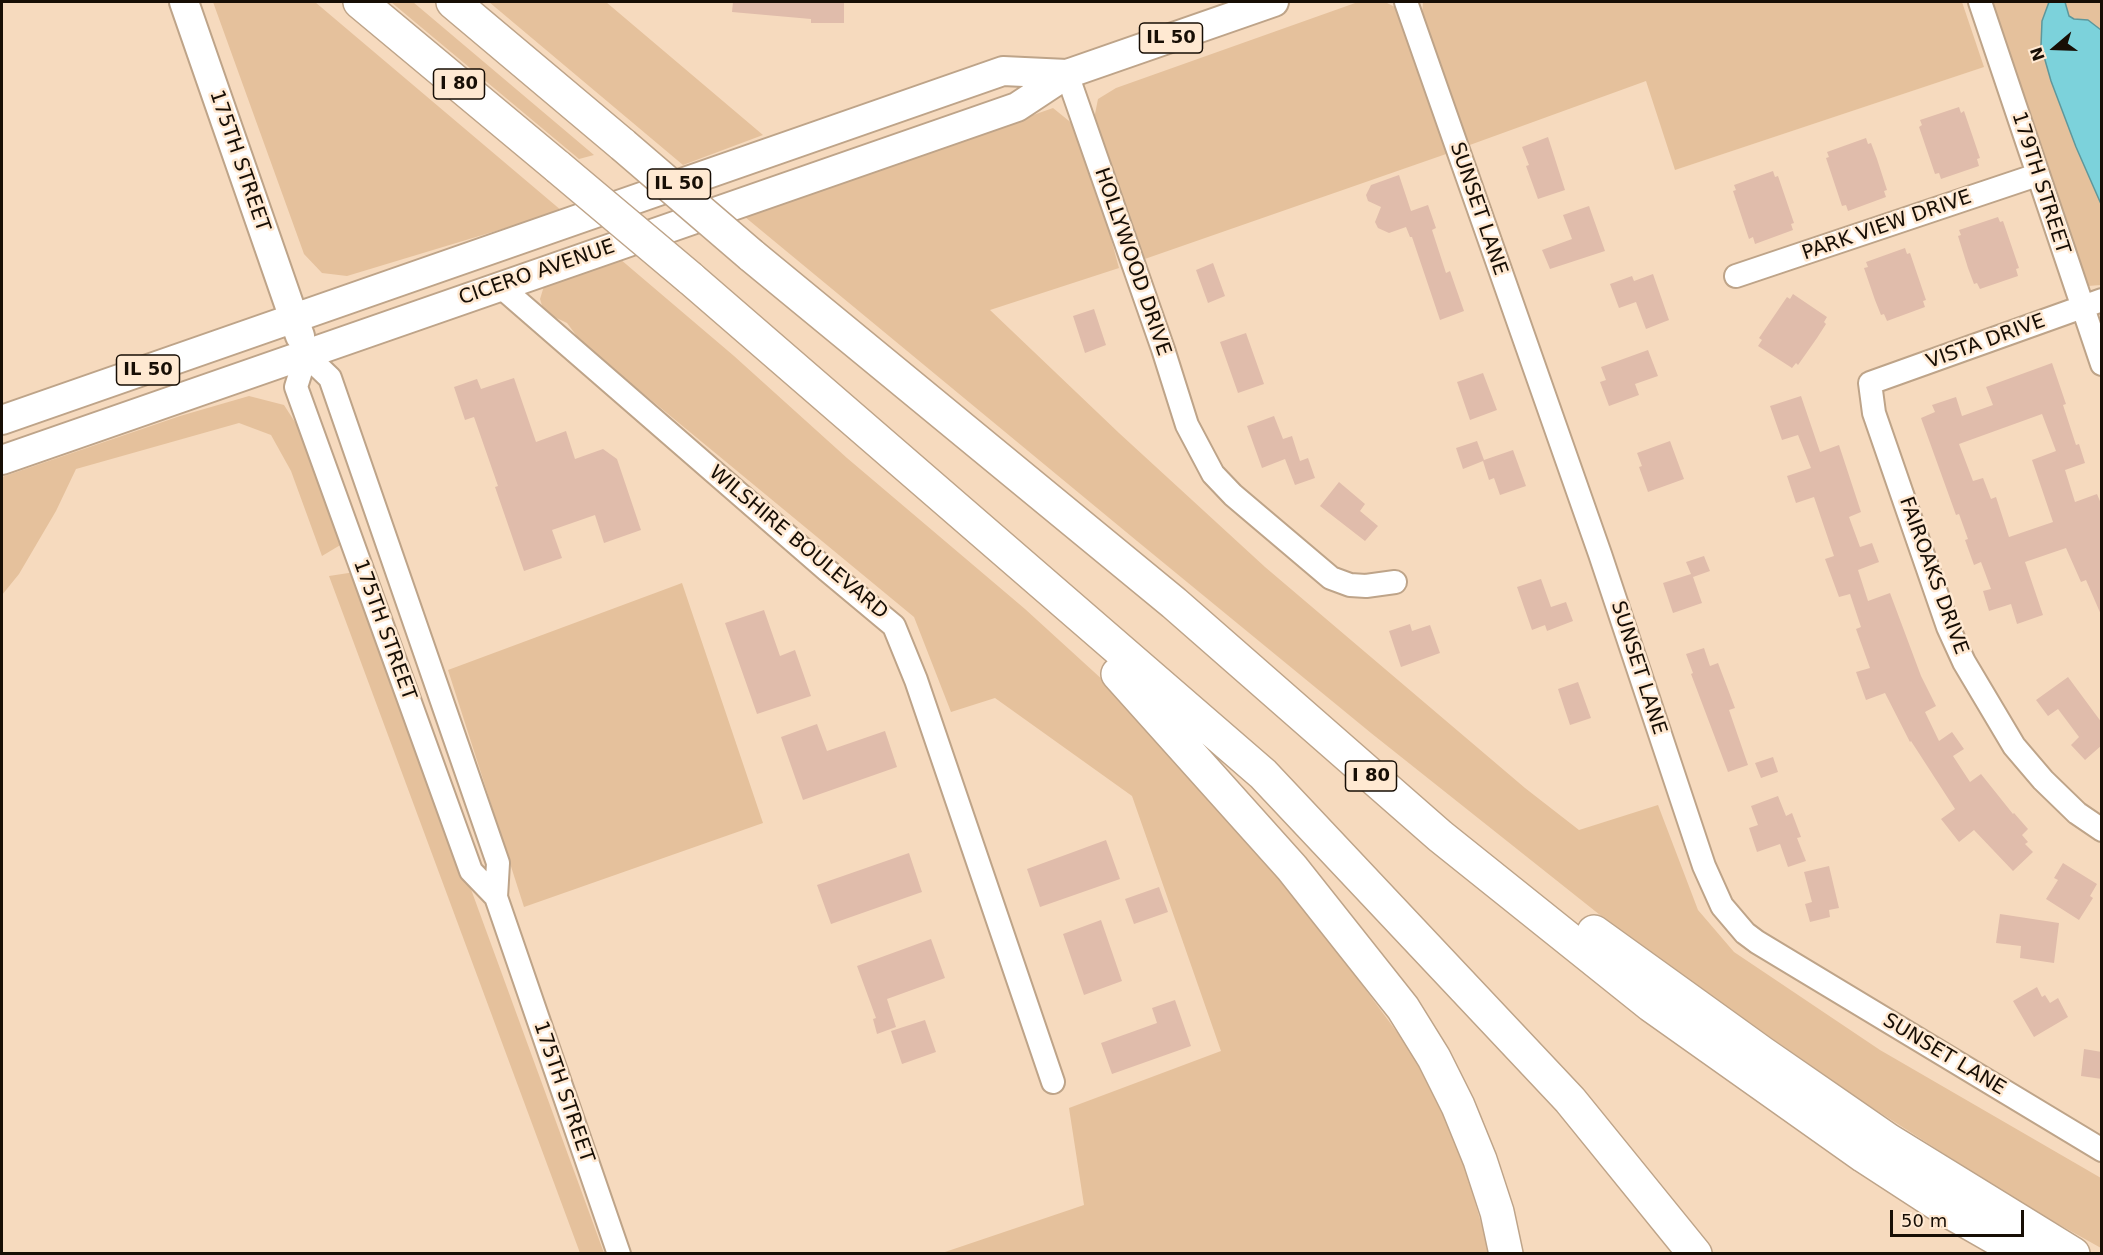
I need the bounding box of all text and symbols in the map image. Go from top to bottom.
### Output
north arrow [2025,18,2085,78]
road number: IL 50 [1140,23,1202,53]
text: N [2026,45,2049,63]
road number: I 80 [434,69,484,99]
street label: 175TH STREET [204,87,274,235]
street label: 179TH STREET [2006,109,2074,257]
street label: SUNSET LANE [1444,139,1512,279]
street label: HOLLYWOOD DRIVE [1089,165,1175,359]
road number: IL 50 [648,169,710,199]
street label: PARK VIEW DRIVE [1799,186,1975,266]
street label: CICERO AVENUE [456,235,618,311]
street label: VISTA DRIVE [1923,309,2049,375]
road number: IL 50 [116,355,180,385]
street label: WILSHIRE BOULEVARD [704,461,892,625]
street label: FAIROAKS DRIVE [1893,494,1973,658]
street label: 175TH STREET [347,556,421,704]
street label: SUNSET LANE [1605,598,1671,738]
road number: I 80 [1346,761,1396,791]
street label: SUNSET LANE [1878,1009,2010,1101]
street label: 175TH STREET [528,1018,598,1166]
scale bar [1893,1198,2026,1236]
text: 50 m [1901,1210,1947,1231]

